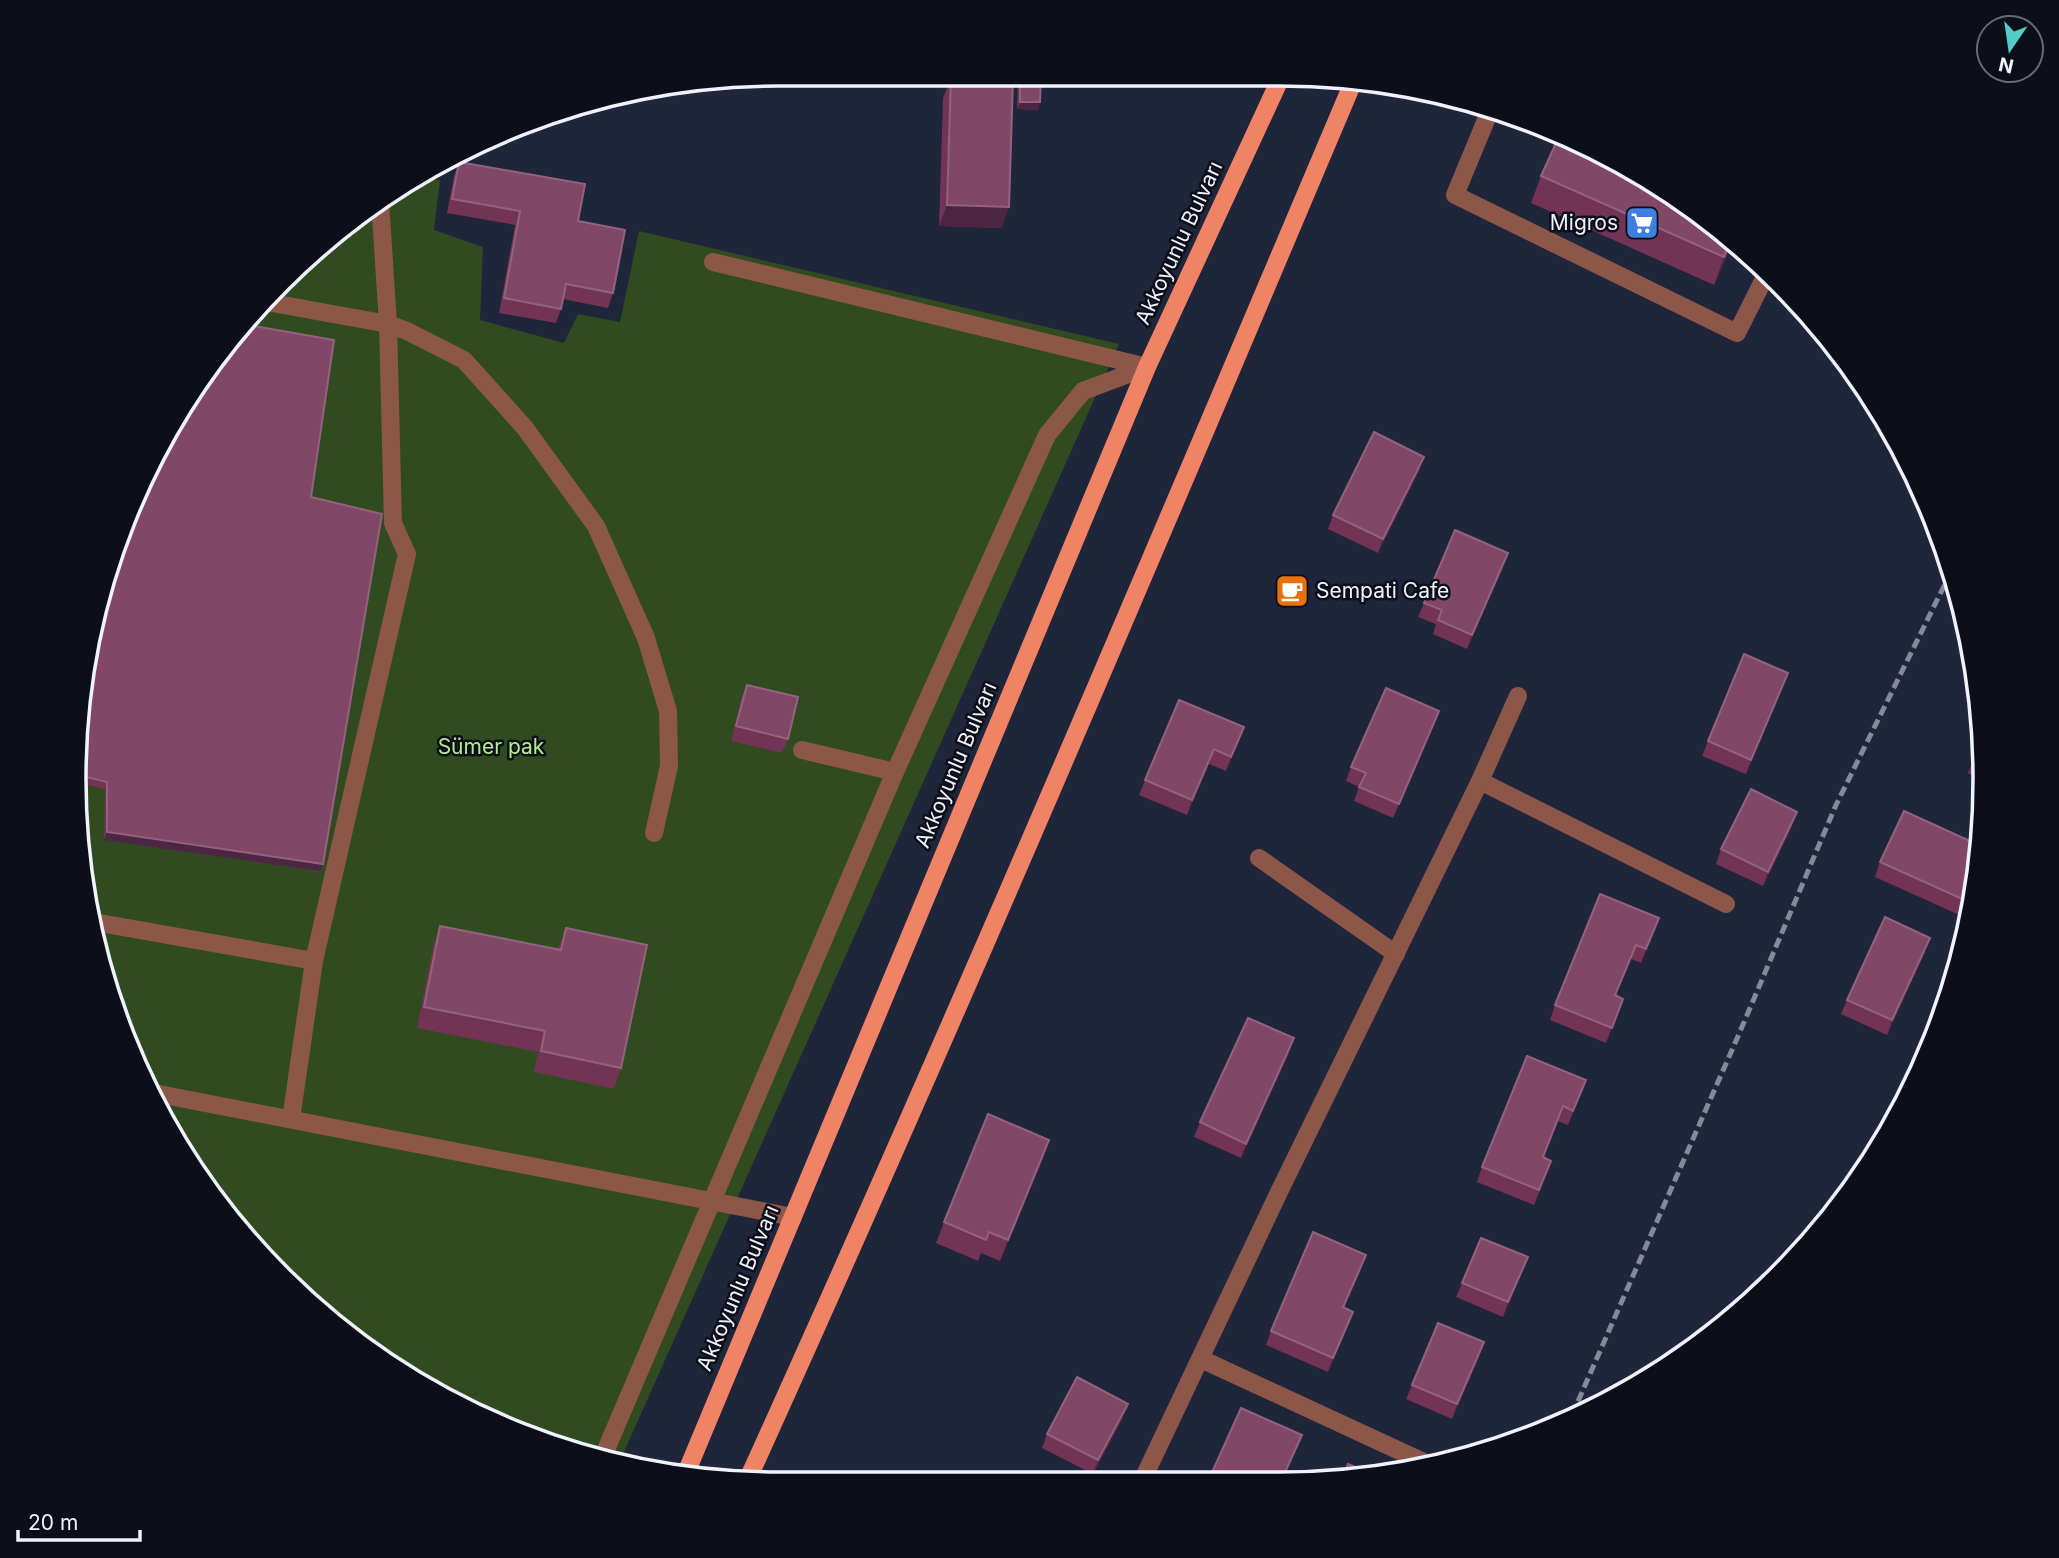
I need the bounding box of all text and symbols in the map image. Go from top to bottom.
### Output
north arrow [1975,14,2045,84]
text: N [1997,52,2016,78]
street label: Akkoyunlu Bulvarı [1130,157,1227,328]
supermarket icon: Migros [1623,204,1661,242]
place label: Migros [1550,210,1618,235]
cafe icon: Sempati Cafe [1273,572,1311,610]
place label: Sempati Cafe [1316,578,1449,603]
street label: Akkoyunlu Bulvarı [909,678,1002,851]
park label: Sümer pak [438,734,545,759]
street label: Akkoyunlu Bulvarı [691,1201,784,1374]
scale bar [18,1498,140,1542]
text: 20 m [28,1510,78,1535]

